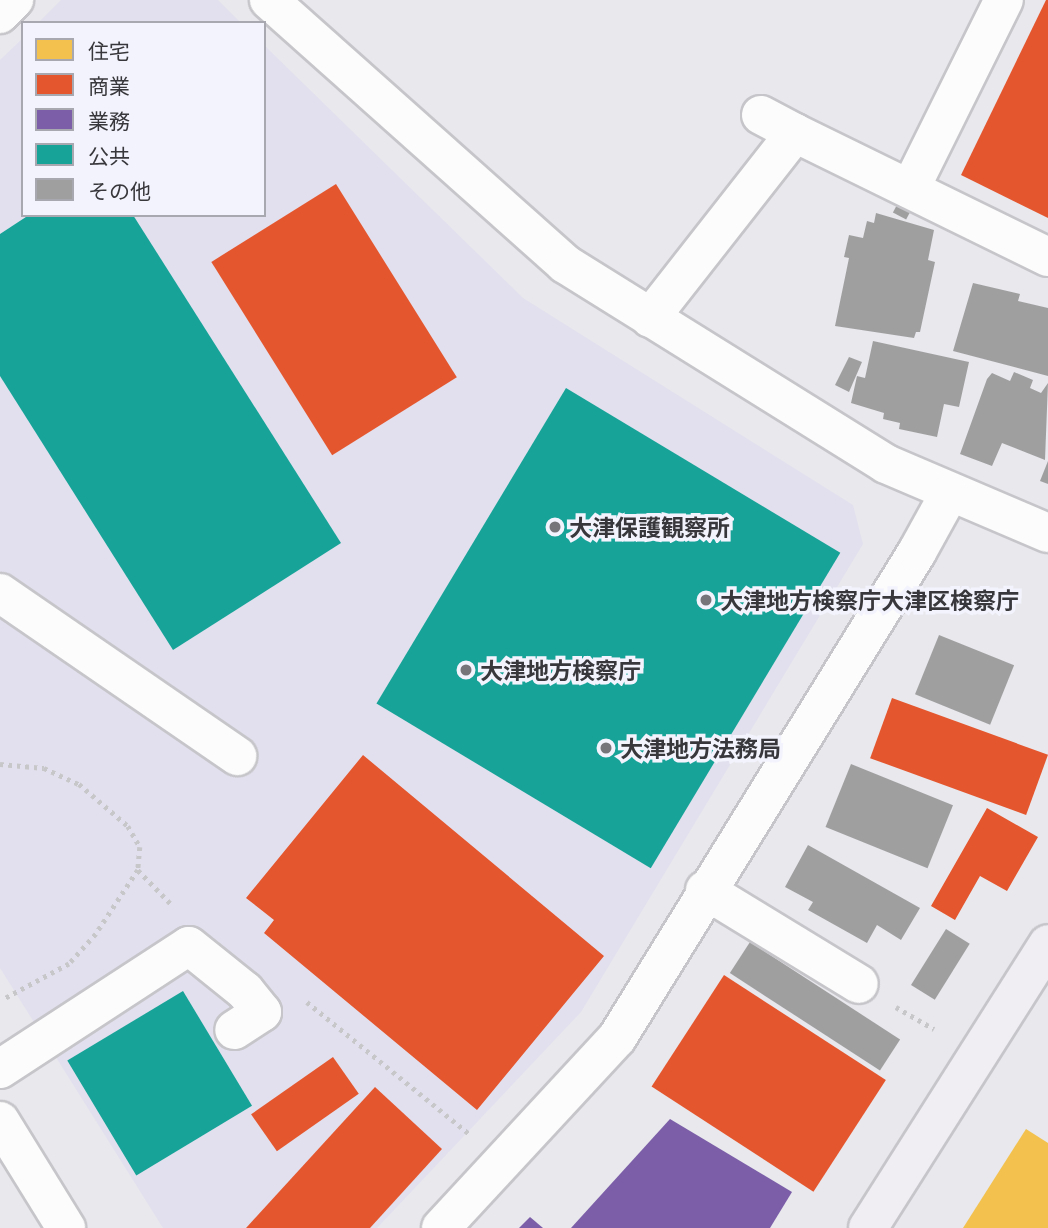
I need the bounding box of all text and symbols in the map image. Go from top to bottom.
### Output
legend [21,21,266,217]
text: 住宅 [88,38,130,64]
text: 商業 [88,73,130,99]
text: 業務 [88,108,130,134]
text: 公共 [88,143,130,169]
text: その他 [88,178,151,204]
place label: 大津保護観察所 [569,513,730,541]
marker: 大津保護観察所 [547,519,563,535]
place label: 大津地方検察庁大津区検察庁 [720,586,1019,614]
marker: 大津地方検察庁大津区検察庁 [698,592,714,608]
place label: 大津地方検察庁 [480,656,641,684]
marker: 大津地方検察庁 [458,662,474,678]
place label: 大津地方法務局 [620,734,781,762]
marker: 大津地方法務局 [598,740,614,756]

